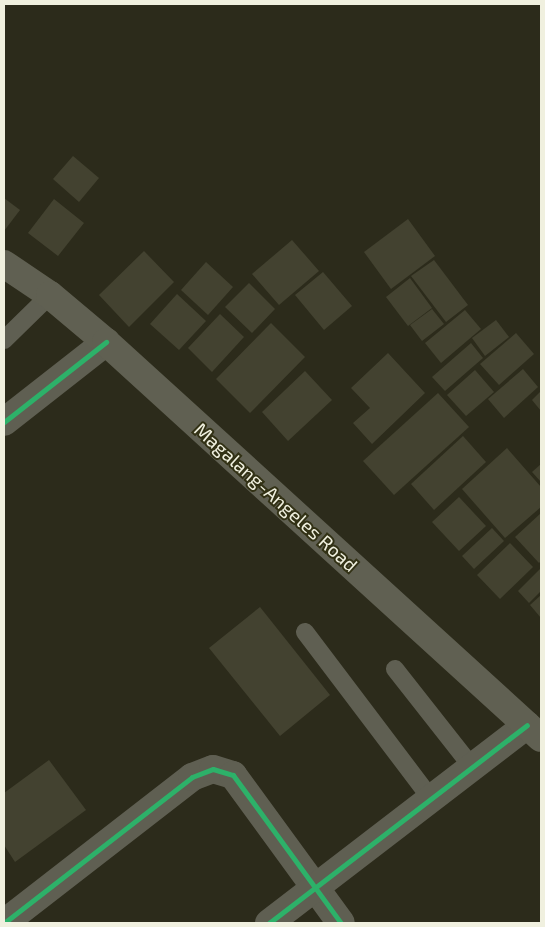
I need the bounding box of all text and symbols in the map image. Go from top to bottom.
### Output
street label: Magalang-Angeles Road [190,418,362,576]

